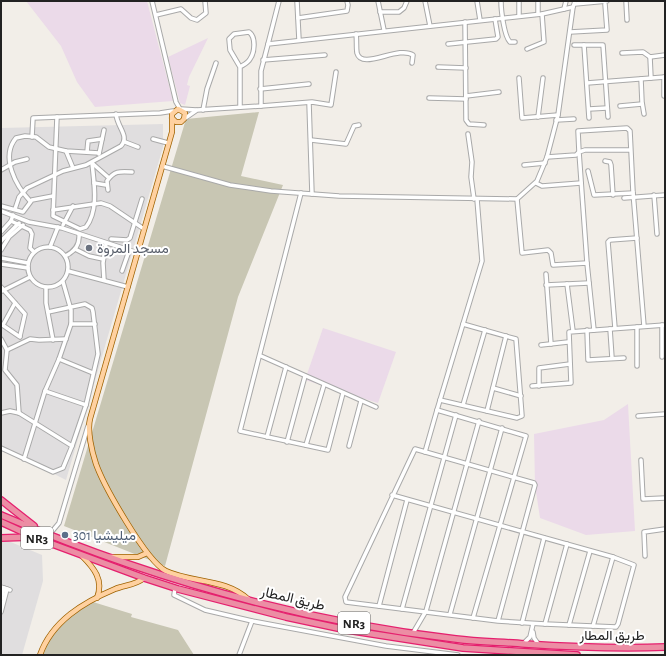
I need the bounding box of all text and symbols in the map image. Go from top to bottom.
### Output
place label: مسجد المروة [97,242,169,257]
marker: مسجد المروة [84,243,94,253]
road number: NR3 [21,527,53,549]
place label: ميليشيا 301 [73,529,136,543]
marker: ميليشيا 301 [60,530,70,540]
street label: طريق المطار [258,585,326,614]
road number: NR3 [338,612,370,634]
street label: طريق المطار [578,629,645,644]

